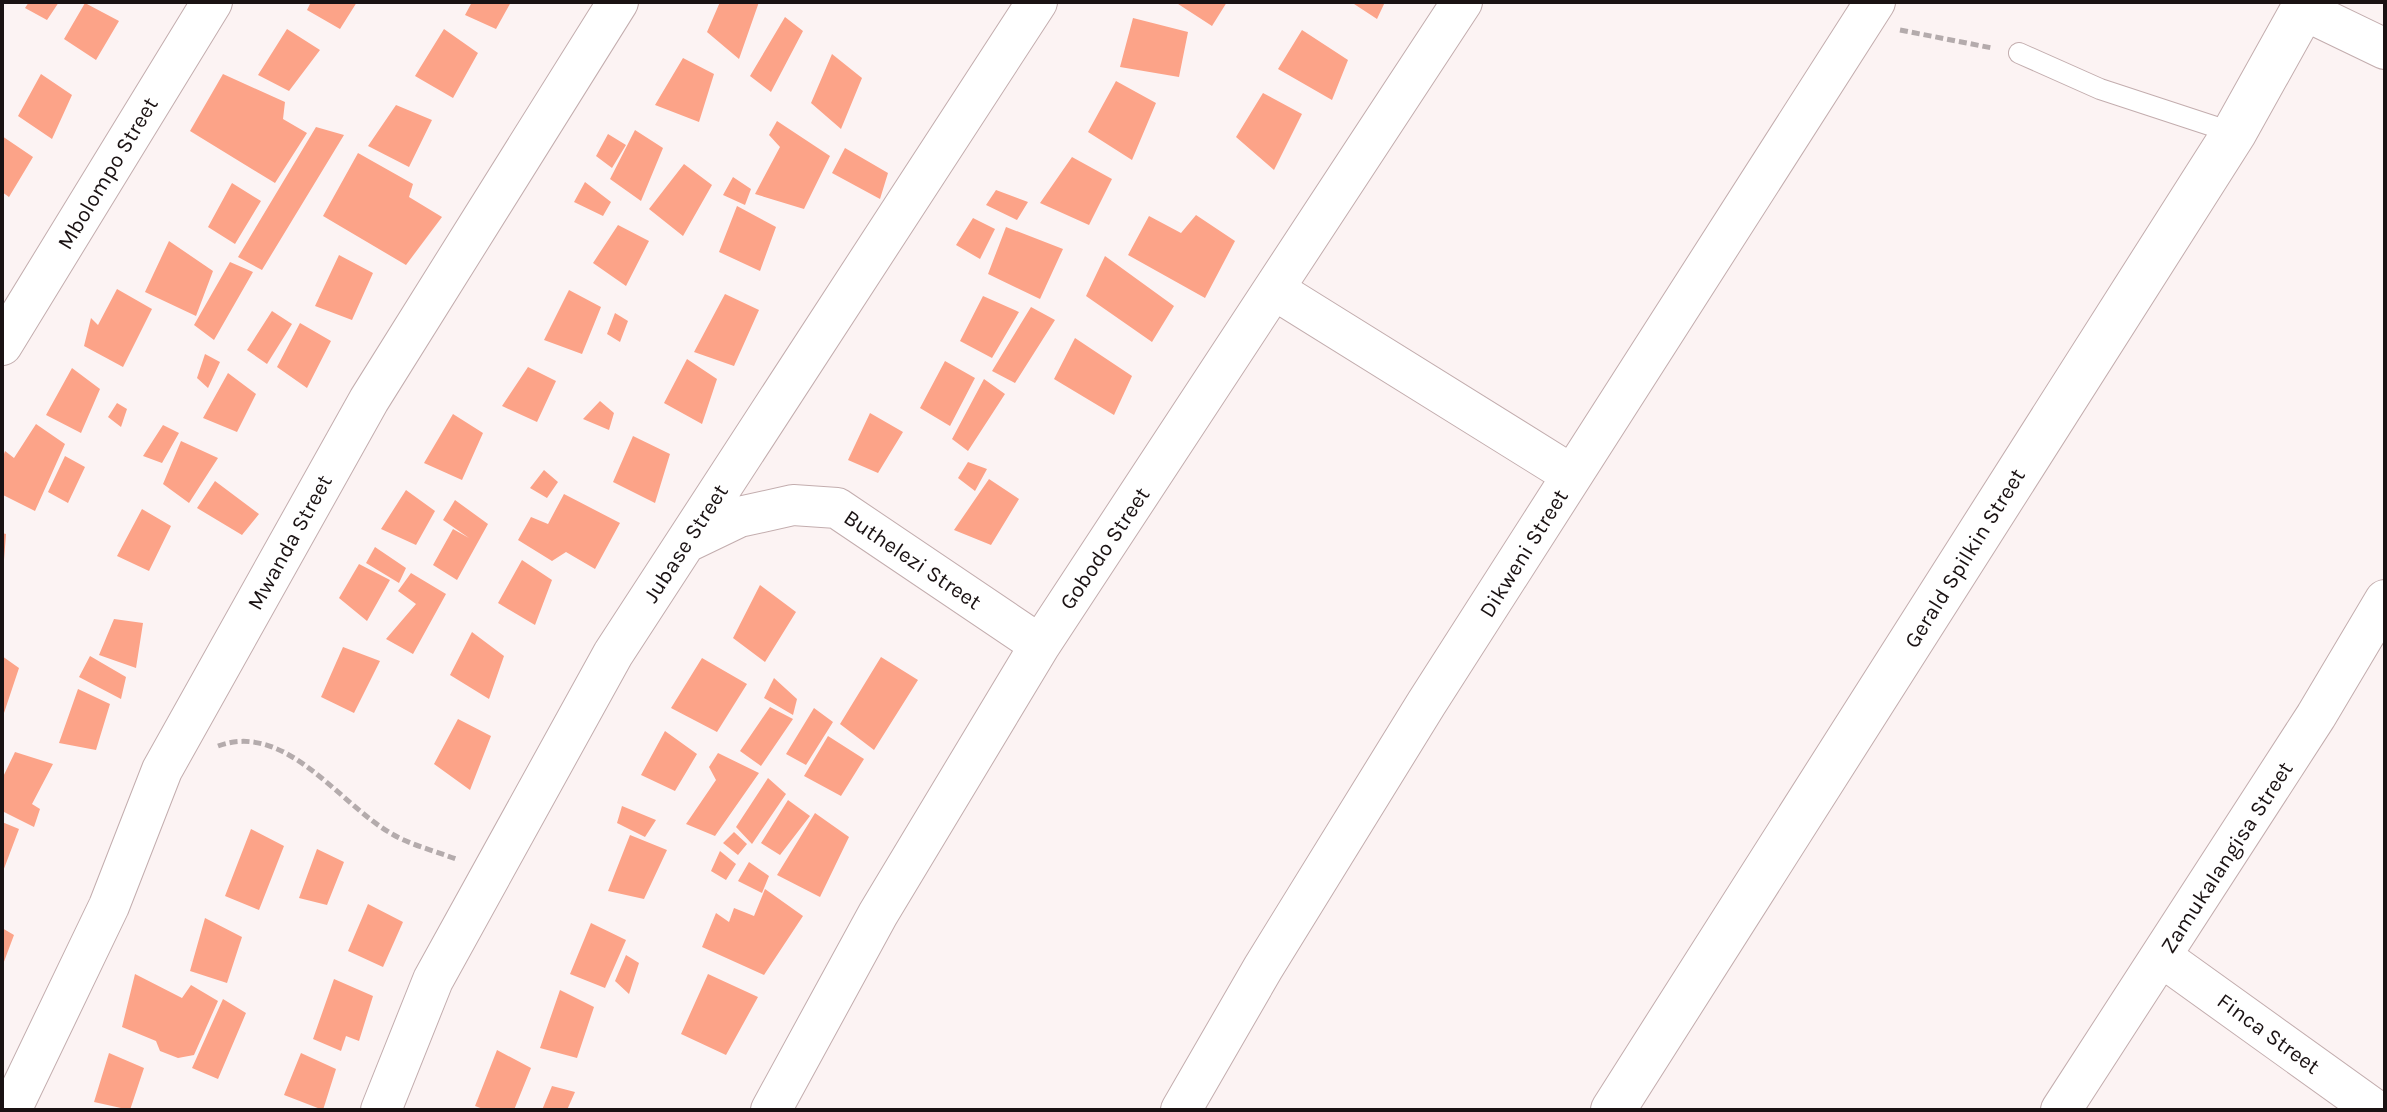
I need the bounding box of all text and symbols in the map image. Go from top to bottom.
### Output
street label: Mbolompo Street [52,93,164,254]
street label: Gerald Spilkin Street [1899,464,2031,653]
street label: Mwanda Street [242,470,338,615]
street label: Jubase Street [638,480,734,608]
street label: Gobodo Street [1054,482,1155,615]
street label: Dikweni Street [1474,485,1574,622]
street label: Buthelezi Street [839,504,986,615]
street label: Zamukalangisa Street [2155,757,2299,958]
street label: Finca Street [2212,988,2325,1080]

